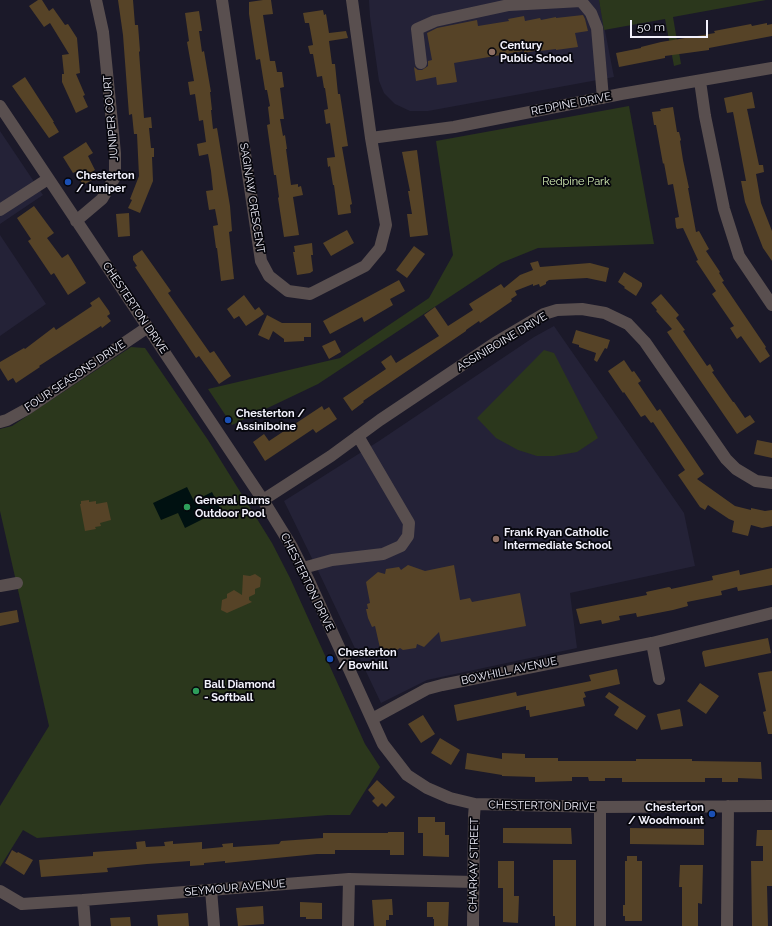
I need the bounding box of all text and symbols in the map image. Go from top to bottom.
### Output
scale bar [632,12,710,38]
text: 50 m [637,20,665,34]
place label: Century Public School [500,39,572,65]
marker: Century Public School [487,47,497,57]
street label: JUNIPER COURT [101,74,121,162]
street label: REDPINE DRIVE [530,90,612,118]
street label: SAGINAW CRESCENT [237,142,267,254]
place label: Chesterton / Juniper [76,169,135,195]
park label: Redpine Park [542,175,610,189]
marker: Chesterton / Juniper [63,177,73,187]
street label: CHESTERTON DRIVE [99,260,171,356]
street label: ASSINIBOINE DRIVE [455,310,549,374]
street label: FOUR SEASONS DRIVE [22,337,128,415]
place label: Chesterton / Assiniboine [236,407,305,433]
marker: Chesterton / Assiniboine [223,415,233,425]
place label: General Burns Outdoor Pool [195,494,270,520]
marker: General Burns Outdoor Pool [182,502,192,512]
place label: Frank Ryan Catholic Intermediate School [504,526,612,552]
street label: CHESTERTON DRIVE [278,531,336,633]
marker: Frank Ryan Catholic Intermediate School [491,534,501,544]
place label: Chesterton / Bowhill [338,646,397,672]
marker: Chesterton / Bowhill [325,654,335,664]
street label: BOWHILL AVENUE [460,654,558,688]
place label: Ball Diamond - Softball [204,678,275,704]
marker: Ball Diamond - Softball [191,686,201,696]
street label: CHESTERTON DRIVE [488,798,596,814]
place label: Chesterton / Woodmount [628,801,704,827]
marker: Chesterton / Woodmount [707,809,717,819]
street label: CHARKAY STREET [467,818,481,912]
street label: SEYMOUR AVENUE [184,877,286,899]

